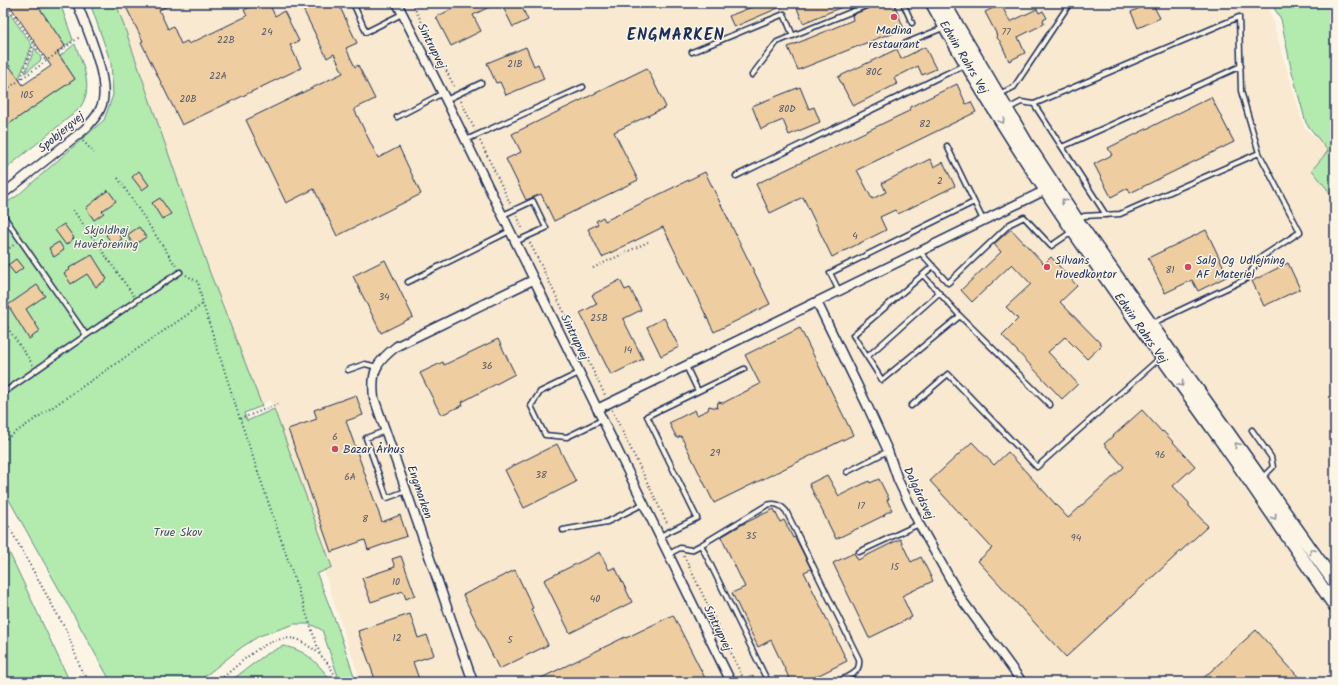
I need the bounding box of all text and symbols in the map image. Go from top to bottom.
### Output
marker: Madina restaurant [889,12,899,22]
street label: Edwin Rahrs Vej [934,17,994,99]
street label: Sintrupvej [412,20,452,73]
place label: Madina restaurant [868,21,920,54]
district label: ENGMARKEN [627,23,725,48]
house number: 24 [261,24,273,40]
house number: 77 [1001,24,1011,40]
house number: 22B [217,32,235,48]
house number: 21B [507,56,523,72]
house number: 80C [865,64,883,80]
house number: 22A [209,68,227,84]
house number: 105 [20,87,34,103]
house number: 20B [179,91,197,107]
house number: 80D [778,101,796,117]
street label: Spobjergvej [34,107,89,157]
house number: 82 [919,116,931,132]
one-way arrow [997,117,1004,124]
house number: 2 [937,173,943,189]
one-way arrow [1061,198,1069,205]
park label: Skjoldhøj Haveforening [74,221,139,254]
house number: 4 [852,228,858,244]
place label: Silvans Hovedkontor [1055,251,1117,284]
place label: Salg Og Udlejning AF Materiel [1196,251,1286,284]
marker: Silvans Hovedkontor [1042,262,1052,272]
house number: 81 [1165,262,1175,278]
marker: Salg Og Udlejning AF Materiel [1183,262,1193,272]
house number: 34 [378,289,390,305]
street label: Edwin Rahrs Vej [1109,289,1173,368]
house number: 25B [590,310,608,326]
street label: Sintrupvej [555,311,594,364]
house number: 14 [624,342,633,358]
house number: 36 [481,358,493,374]
one-way arrow [1176,380,1184,387]
house number: 6 [332,429,338,445]
place label: Bazar Århus [343,440,405,459]
one-way arrow [1234,443,1241,450]
marker: Bazar Århus [330,444,340,454]
house number: 29 [710,445,720,461]
house number: 96 [1155,447,1165,463]
street label: Engmarken [401,463,438,522]
street label: Dalgårdsvej [898,464,939,524]
house number: 38 [535,467,548,483]
house number: 6A [344,469,356,485]
house number: 17 [857,498,865,514]
house number: 8 [362,511,369,527]
one-way arrow [1269,513,1277,520]
park label: True Skov [154,523,203,542]
house number: 35 [745,528,757,544]
house number: 94 [1071,530,1082,546]
one-way arrow [1309,548,1317,555]
house number: 15 [891,559,900,575]
house number: 10 [392,574,400,590]
house number: 40 [590,591,600,607]
street label: Sintrupvej [698,602,737,655]
house number: 12 [393,630,402,646]
house number: 5 [507,632,513,648]

